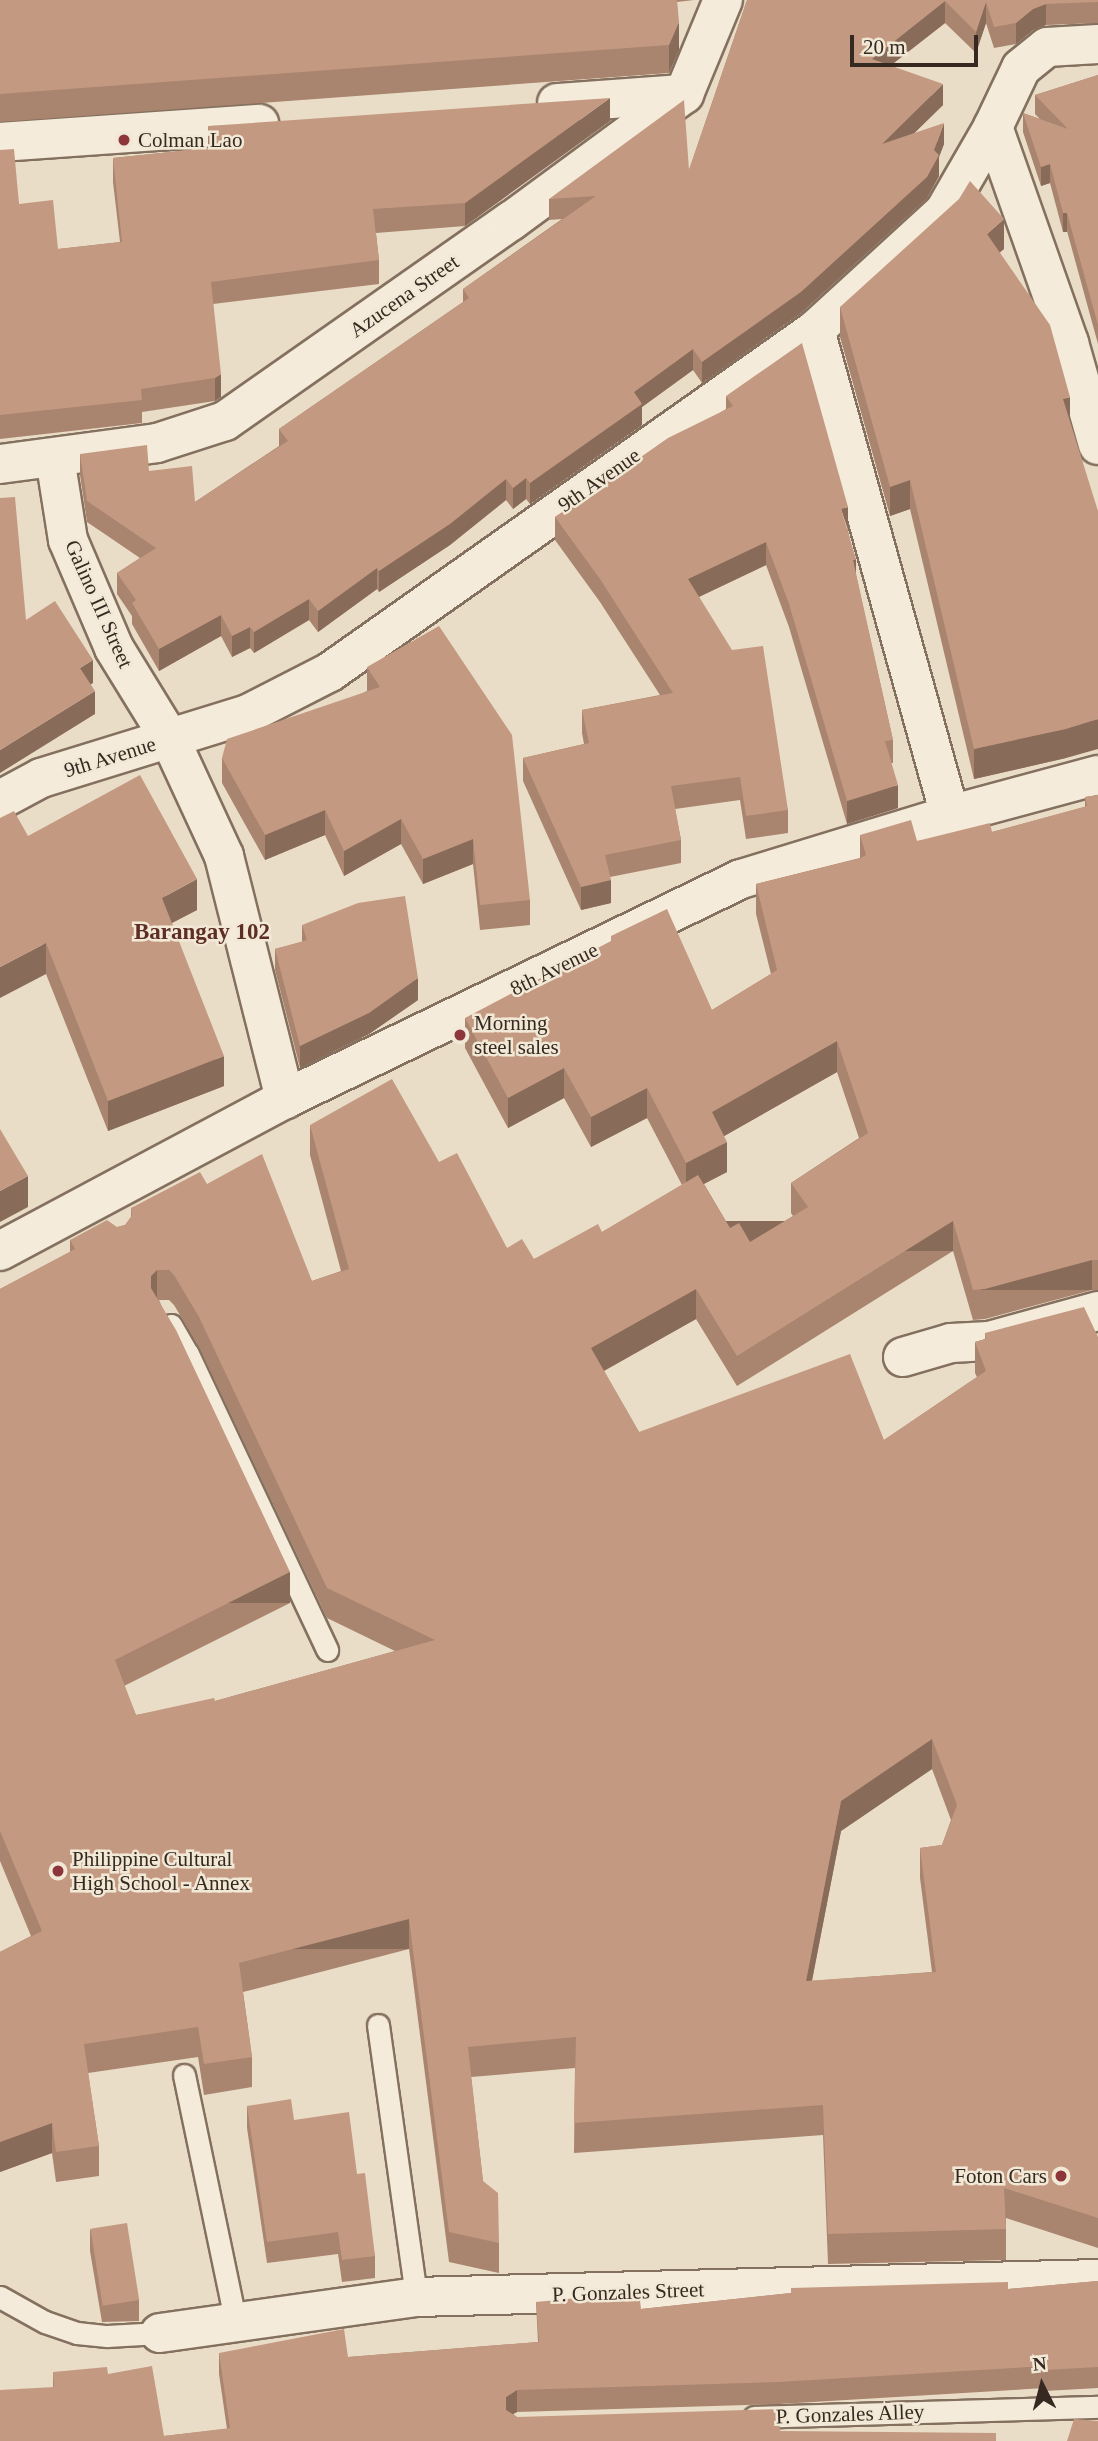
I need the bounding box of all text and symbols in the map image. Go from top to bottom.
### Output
scale bar [853,21,981,65]
text: 20 m [863,35,906,59]
place label: Colman Lao [138,127,242,153]
marker: Colman Lao [116,132,132,148]
street label: Azucena Street [344,249,464,343]
street label: 9th Avenue [553,442,645,518]
street label: Galino III Street [60,536,138,672]
street label: 9th Avenue [60,731,160,783]
district label: Barangay 102 [134,918,270,946]
street label: 8th Avenue [505,937,603,1001]
place label: Morning steel sales [474,1010,559,1060]
marker: Morning steel sales [452,1027,468,1043]
place label: Philippine Cultural High School - Annex [72,1846,251,1896]
marker: Philippine Cultural High School - Annex [50,1863,66,1879]
place label: Foton Cars [954,2163,1047,2189]
marker: Foton Cars [1053,2168,1069,2184]
street label: P. Gonzales Street [551,2277,705,2307]
north arrow [1007,2350,1077,2420]
text: N [1032,2352,1048,2375]
street label: P. Gonzales Alley [775,2399,925,2429]

